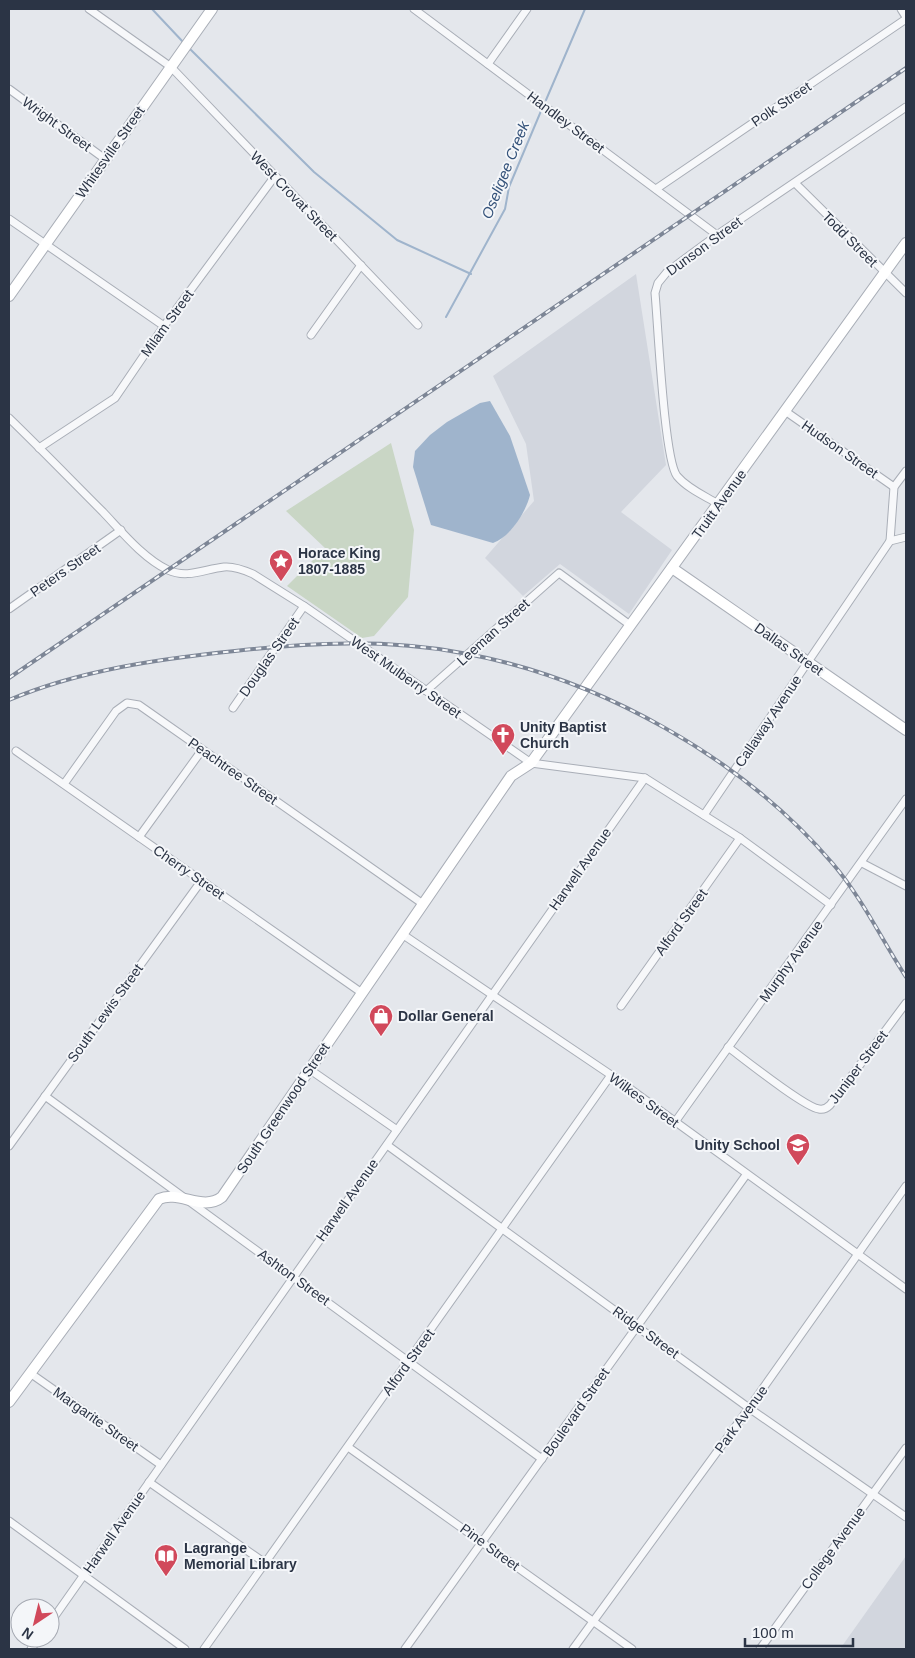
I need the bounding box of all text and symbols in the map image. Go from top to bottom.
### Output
street label: Polk Street [748,78,814,130]
street label: Handley Street [524,88,608,156]
street label: Wright Street [19,94,95,154]
street label: Whitesville Street [72,103,148,201]
water label: Oseligee Creek [478,118,533,221]
street label: West Crovat Street [247,148,341,244]
street label: Todd Street [819,208,881,270]
street label: Dunson Street [663,213,745,279]
street label: Milam Street [137,286,197,359]
street label: Hudson Street [799,417,881,481]
street label: Truitt Avenue [689,466,750,542]
street label: Peters Street [27,540,103,600]
place label: Horace King 1807-1885 [298,545,380,577]
place icon: Horace King 1807-1885 [268,548,294,582]
street label: Leeman Street [454,595,533,669]
street label: Douglas Street [236,614,302,700]
street label: Dallas Street [752,619,826,679]
street label: West Mulberry Street [348,633,464,721]
street label: Callaway Avenue [731,672,805,770]
place label: Unity Baptist Church [520,719,607,751]
church icon: Unity Baptist Church [490,722,516,756]
street label: Peachtree Street [185,734,281,808]
street label: Harwell Avenue [546,825,614,913]
street label: Cherry Street [150,842,228,902]
street label: Alford Street [652,886,710,958]
street label: Murphy Avenue [756,917,826,1005]
street label: South Lewis Street [64,961,146,1065]
shop icon: Dollar General [368,1003,394,1037]
place label: Dollar General [398,1008,494,1024]
street label: Juniper Street [825,1027,891,1107]
street label: South Greenwood Street [233,1040,333,1176]
street label: Wilkes Street [606,1069,682,1131]
school or university icon: Unity School [785,1132,811,1166]
place label: Unity School [694,1137,780,1153]
street label: Harwell Avenue [313,1156,381,1244]
street label: Ashton Street [255,1246,333,1308]
street label: Ridge Street [610,1303,682,1361]
street label: Alford Street [379,1326,437,1398]
street label: Boulevard Street [540,1365,613,1459]
street label: Park Avenue [711,1382,771,1456]
street label: Margarite Street [50,1384,142,1454]
street label: Harwell Avenue [80,1488,148,1576]
street label: College Avenue [798,1504,868,1592]
street label: Pine Street [457,1520,523,1574]
place label: Lagrange Memorial Library [184,1540,297,1572]
library icon: Lagrange Memorial Library [153,1543,179,1577]
north arrow [10,1598,60,1648]
scale bar [745,1616,852,1648]
text: N [19,1624,36,1643]
text: 100 m [752,1624,794,1641]

